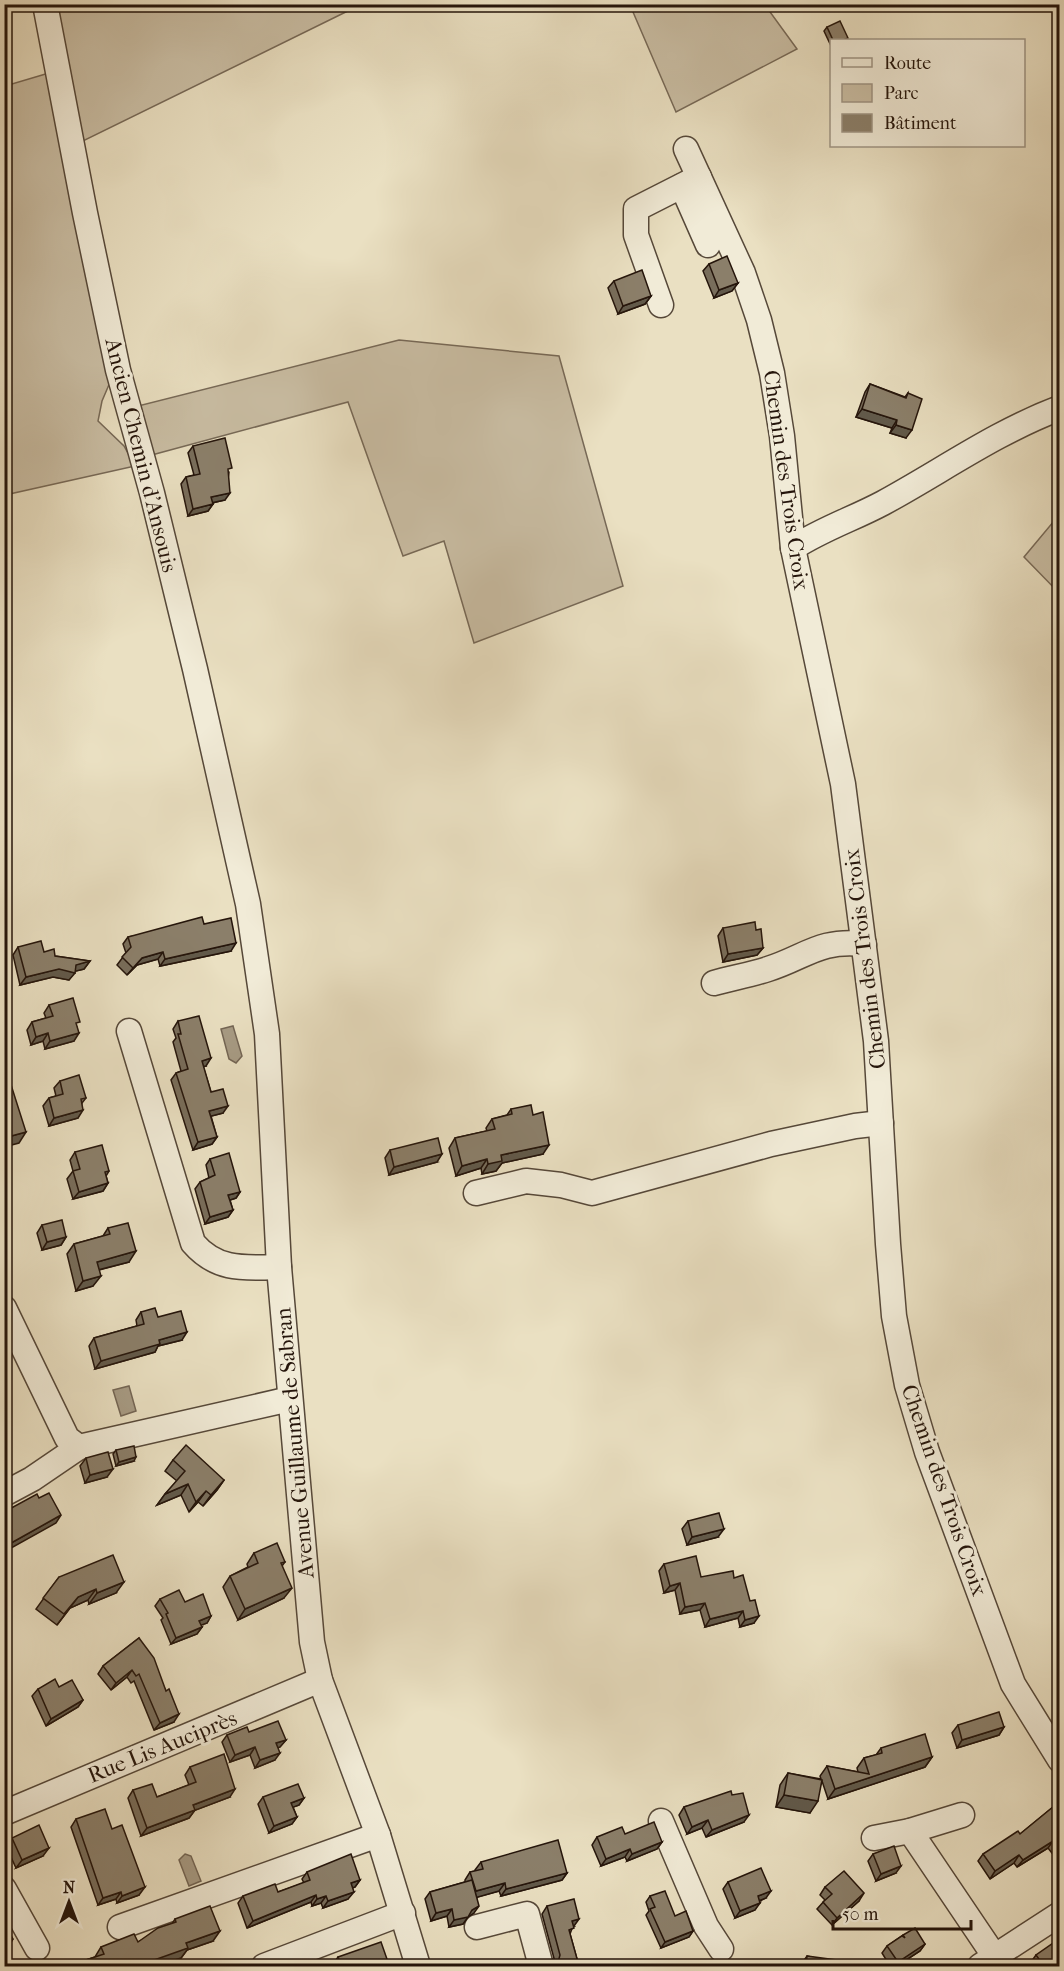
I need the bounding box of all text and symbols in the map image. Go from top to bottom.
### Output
legend [830,39,1025,147]
text: Route [884,53,931,74]
text: Parc [884,83,919,104]
text: Bâtiment [884,113,957,134]
street label: Ancien Chemin d'Ansouis [99,334,183,575]
street label: Chemin des Trois Croix [758,369,814,592]
street label: Chemin des Trois Croix [839,847,891,1070]
street label: Avenue Guillaume de Sabran [270,1306,320,1580]
street label: Chemin des Trois Croix [896,1381,993,1600]
street label: Rue Lis Auciprès [84,1705,241,1789]
north arrow [39,1872,99,1932]
text: N [63,1878,76,1897]
scale bar [833,1893,971,1931]
text: 50 m [842,1904,879,1925]

